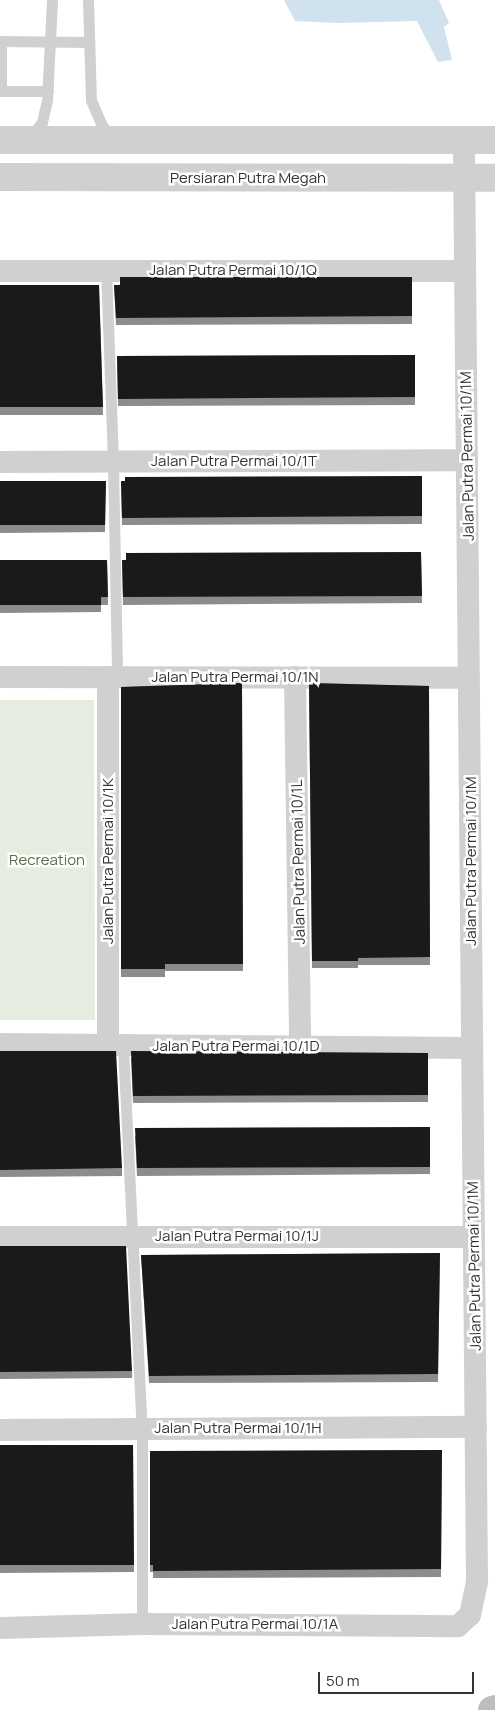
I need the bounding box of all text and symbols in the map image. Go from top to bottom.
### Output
street label: Persiaran Putra Megah [170,169,326,187]
street label: Jalan Putra Permai 10/1Q [149,261,317,279]
street label: Jalan Putra Permai 10/1M [457,371,477,541]
street label: Jalan Putra Permai 10/1T [151,452,317,470]
street label: Jalan Putra Permai 10/1N [151,668,319,686]
street label: Jalan Putra Permai 10/1M [462,776,480,946]
street label: Jalan Putra Permai 10/1K [99,778,117,944]
street label: Jalan Putra Permai 10/1L [288,780,308,944]
park label: Recreation [9,851,85,869]
street label: Jalan Putra Permai 10/1D [153,1037,319,1055]
street label: Jalan Putra Permai 10/1M [464,1181,484,1351]
street label: Jalan Putra Permai 10/1J [155,1227,319,1245]
street label: Jalan Putra Permai 10/1H [154,1419,322,1437]
street label: Jalan Putra Permai 10/1A [172,1615,338,1633]
scale bar [320,1662,476,1694]
text: 50 m [326,1670,360,1691]

